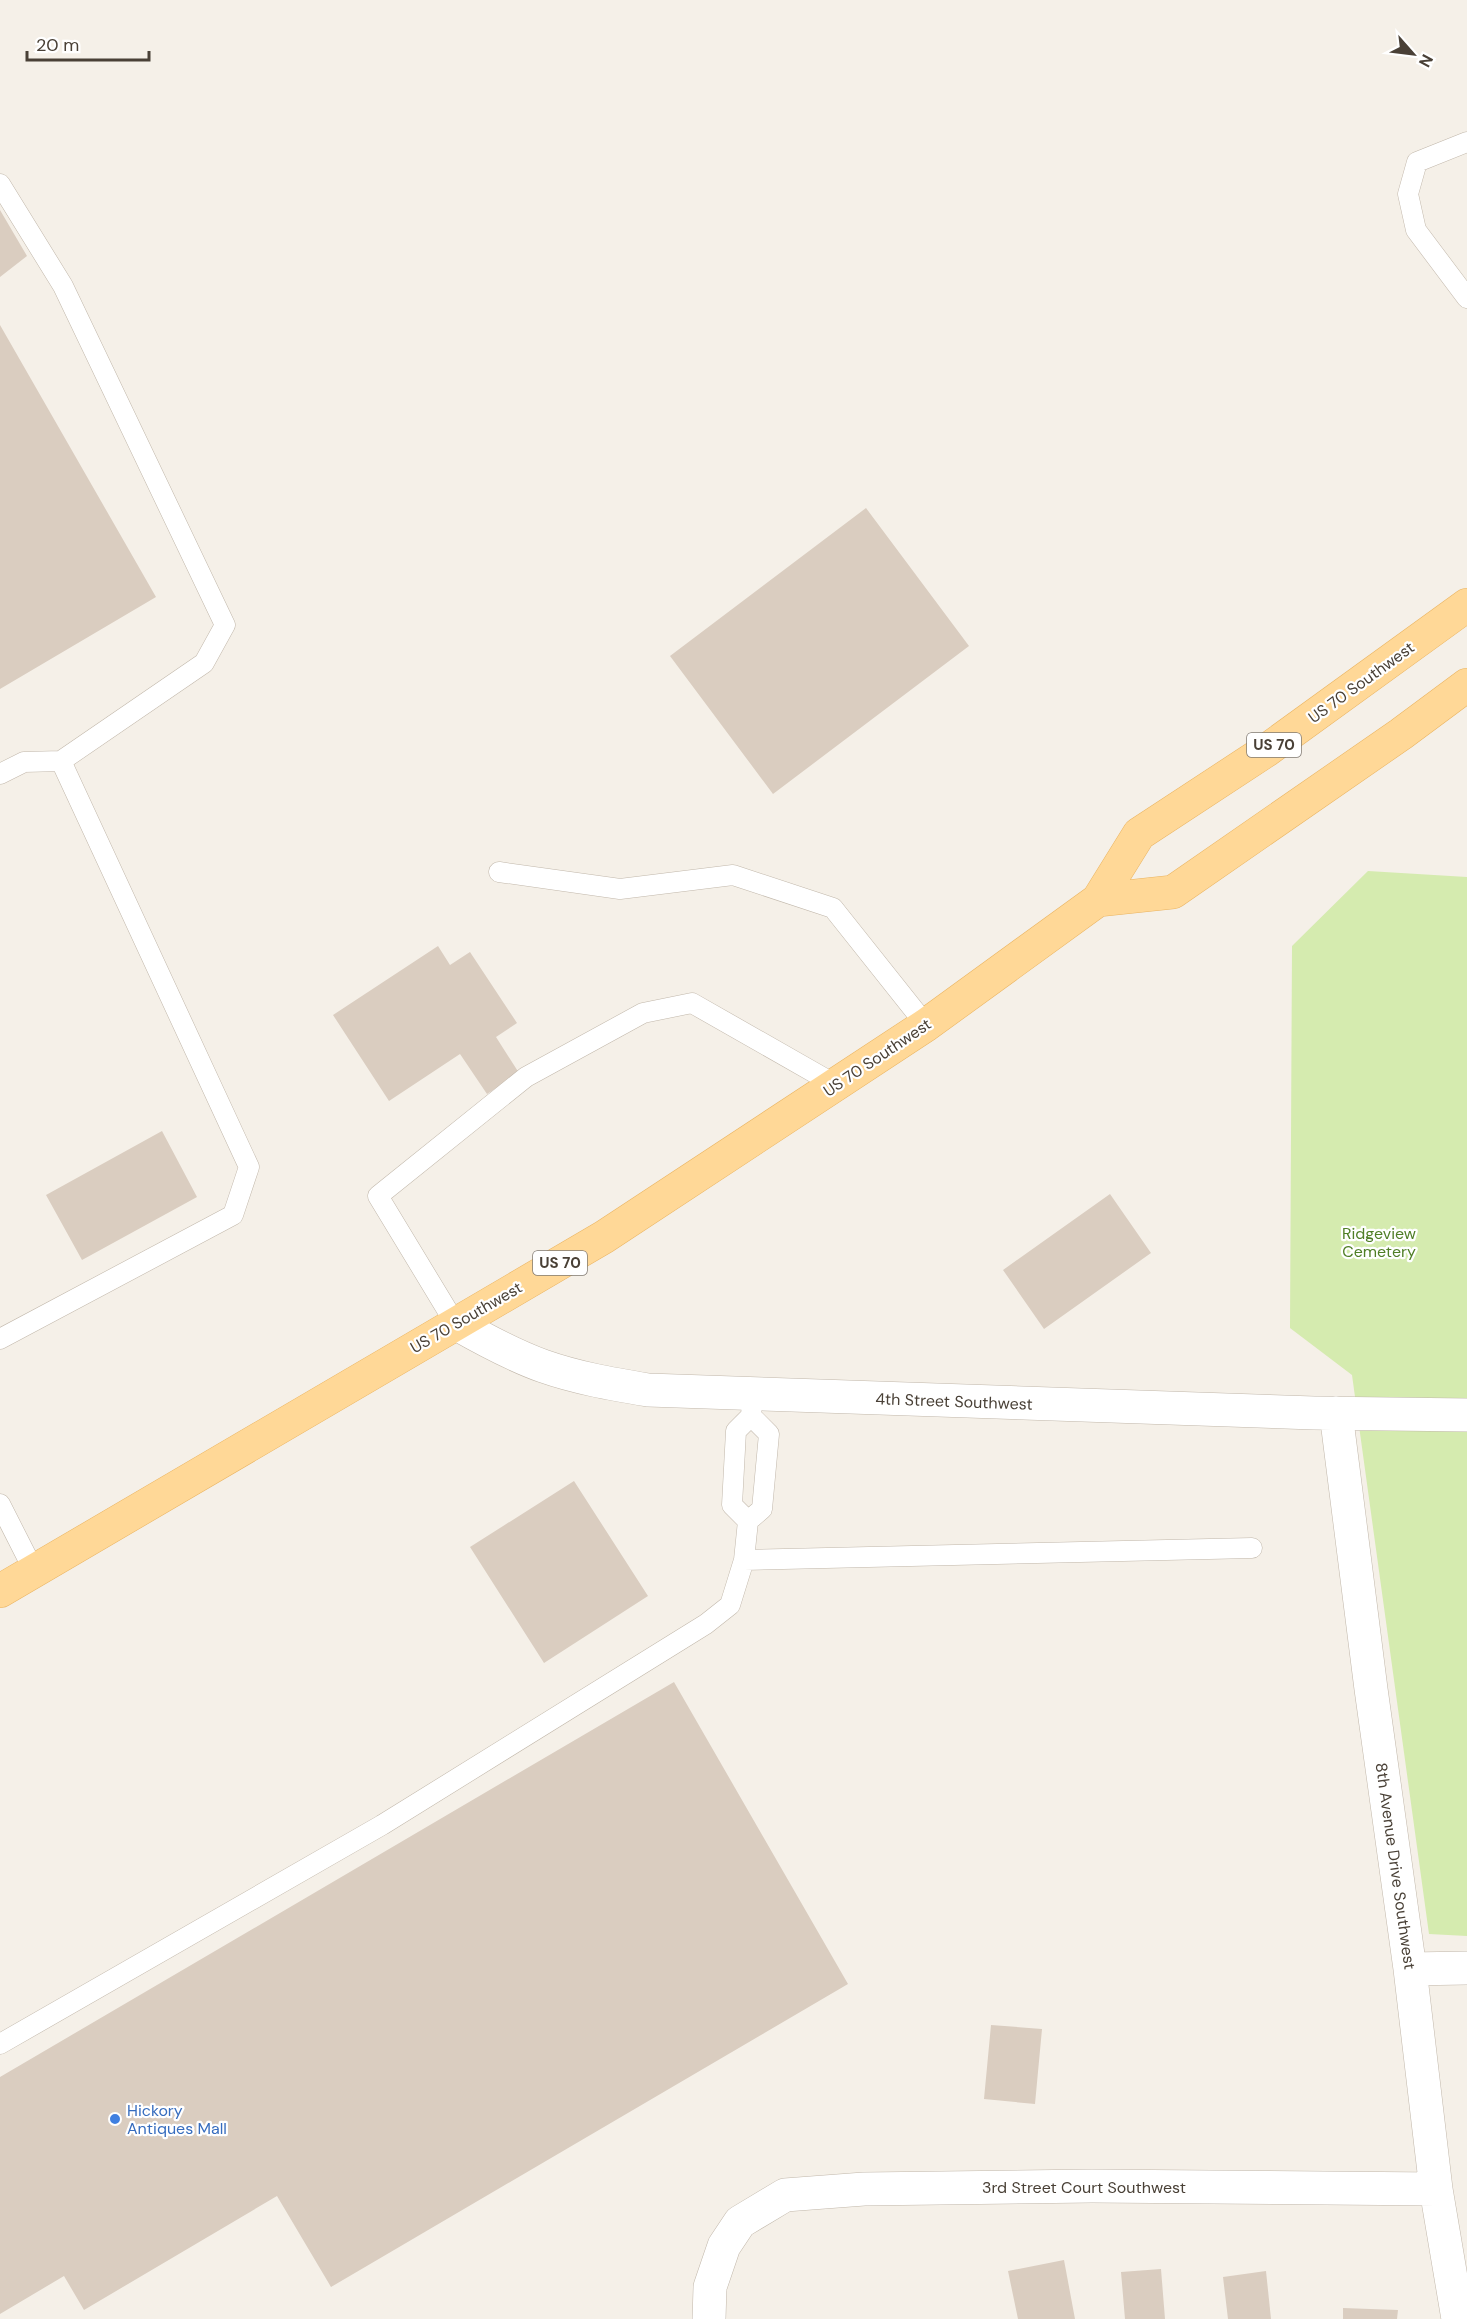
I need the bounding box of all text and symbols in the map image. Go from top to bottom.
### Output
scale bar [27,24,148,62]
north arrow [1383,24,1443,84]
text: 20 m [36,33,79,57]
text: N [1414,51,1438,71]
street label: US 70 Southwest [1304,637,1418,728]
road number: US 70 [1247,733,1301,757]
street label: US 70 Southwest [819,1014,935,1101]
park label: Ridgeview Cemetery [1342,1223,1416,1262]
road number: US 70 [533,1251,587,1275]
street label: US 70 Southwest [406,1277,526,1358]
street label: 4th Street Southwest [875,1388,1033,1415]
street label: 8th Avenue Drive Southwest [1371,1761,1420,1971]
place label: Hickory Antiques Mall [127,2100,227,2139]
marker: Hickory Antiques Mall [108,2112,122,2126]
street label: 3rd Street Court Southwest [982,2177,1186,2198]

